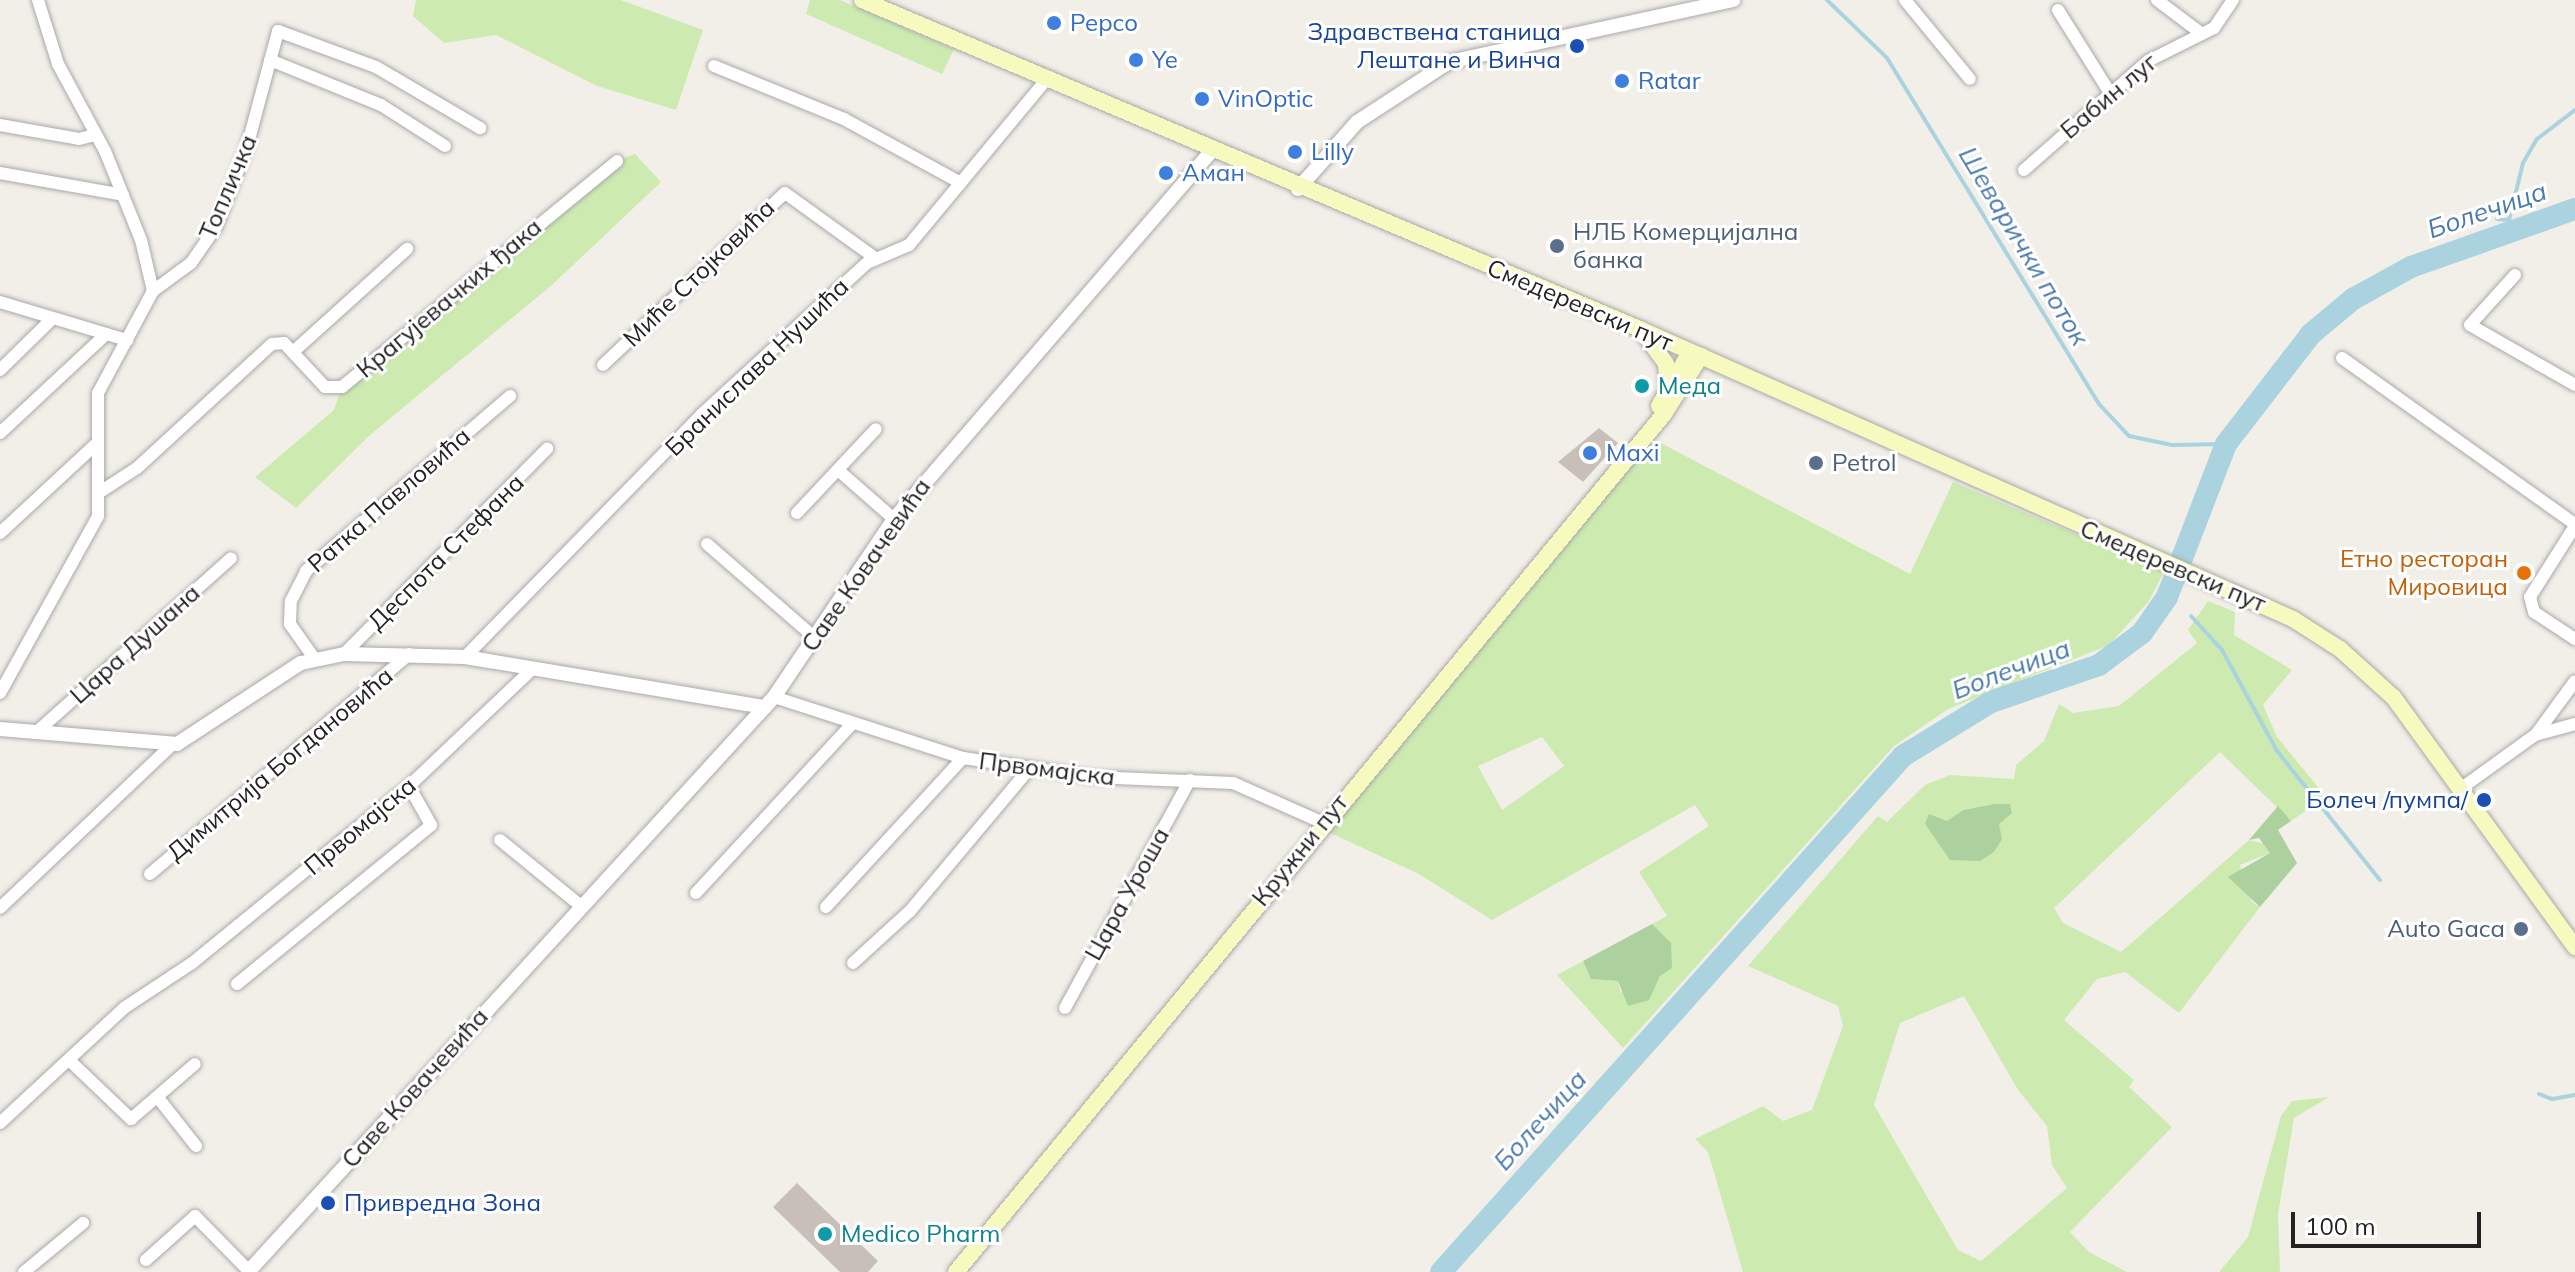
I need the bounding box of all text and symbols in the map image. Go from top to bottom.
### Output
place label: Pepco [1070,9,1138,37]
marker: Pepco [1045,14,1063,32]
place label: Здравствена станица Лештане и Винча [1307,18,1561,74]
marker: Здравствена станица Лештане и Винча [1568,37,1586,55]
place label: Ye [1152,46,1178,74]
street label: Бабин луг [2055,47,2163,145]
marker: Ye [1127,51,1145,69]
place label: Ratar [1638,67,1700,95]
marker: Ratar [1613,72,1631,90]
place label: VinOptic [1218,85,1313,113]
marker: VinOptic [1193,90,1211,108]
street label: Топличка [193,131,263,243]
place label: Lilly [1311,138,1354,166]
water label: Шеварички поток [1952,141,2096,351]
marker: Lilly [1286,143,1304,161]
place label: Аман [1182,159,1245,187]
marker: Аман [1157,164,1175,182]
water label: Болечица [2423,175,2551,245]
street label: Миће Стојковића [617,193,781,353]
street label: Крагујевачких ђака [351,212,547,384]
place label: НЛБ Комерцијална банка [1573,218,1798,274]
marker: НЛБ Комерцијална банка [1548,237,1566,255]
street label: Смедеревски пут [1483,253,1677,357]
street label: Бранислава Нушића [659,272,855,462]
place label: Меда [1658,372,1721,400]
marker: Меда [1633,377,1651,395]
street label: Ратка Павловића [302,422,476,578]
place label: Maxi [1606,439,1660,467]
marker: Maxi [1581,444,1599,462]
place label: Petrol [1832,449,1897,477]
marker: Petrol [1807,454,1825,472]
street label: Деспота Стефана [362,468,530,636]
street label: Саве Ковачевића [795,473,937,657]
street label: Смедеревски пут [2076,514,2270,618]
place label: Етно ресторан Мировица [2340,545,2508,601]
marker: Етно ресторан Мировица [2515,564,2533,582]
street label: Цара Душана [64,578,206,710]
water label: Болечица [1948,632,2074,706]
street label: Димитрија Богдановића [161,661,399,867]
street label: Првомајска [977,746,1117,792]
street label: Првомајска [298,771,422,881]
place label: Болеч /пумпа/ [2306,786,2468,814]
street label: Кружни пут [1246,788,1354,912]
marker: Болеч /пумпа/ [2475,791,2493,809]
street label: Цара Уроша [1079,823,1175,965]
place label: Auto Gaca [2387,915,2505,943]
marker: Auto Gaca [2512,920,2530,938]
street label: Саве Ковачевића [336,1002,494,1174]
water label: Болечица [1487,1063,1593,1177]
place label: Привредна Зона [344,1189,541,1217]
marker: Привредна Зона [319,1194,337,1212]
scale bar [2295,1196,2485,1246]
text: 100 m [2305,1211,2376,1241]
place label: Medico Pharm [841,1220,1000,1248]
marker: Medico Pharm [816,1225,834,1243]

